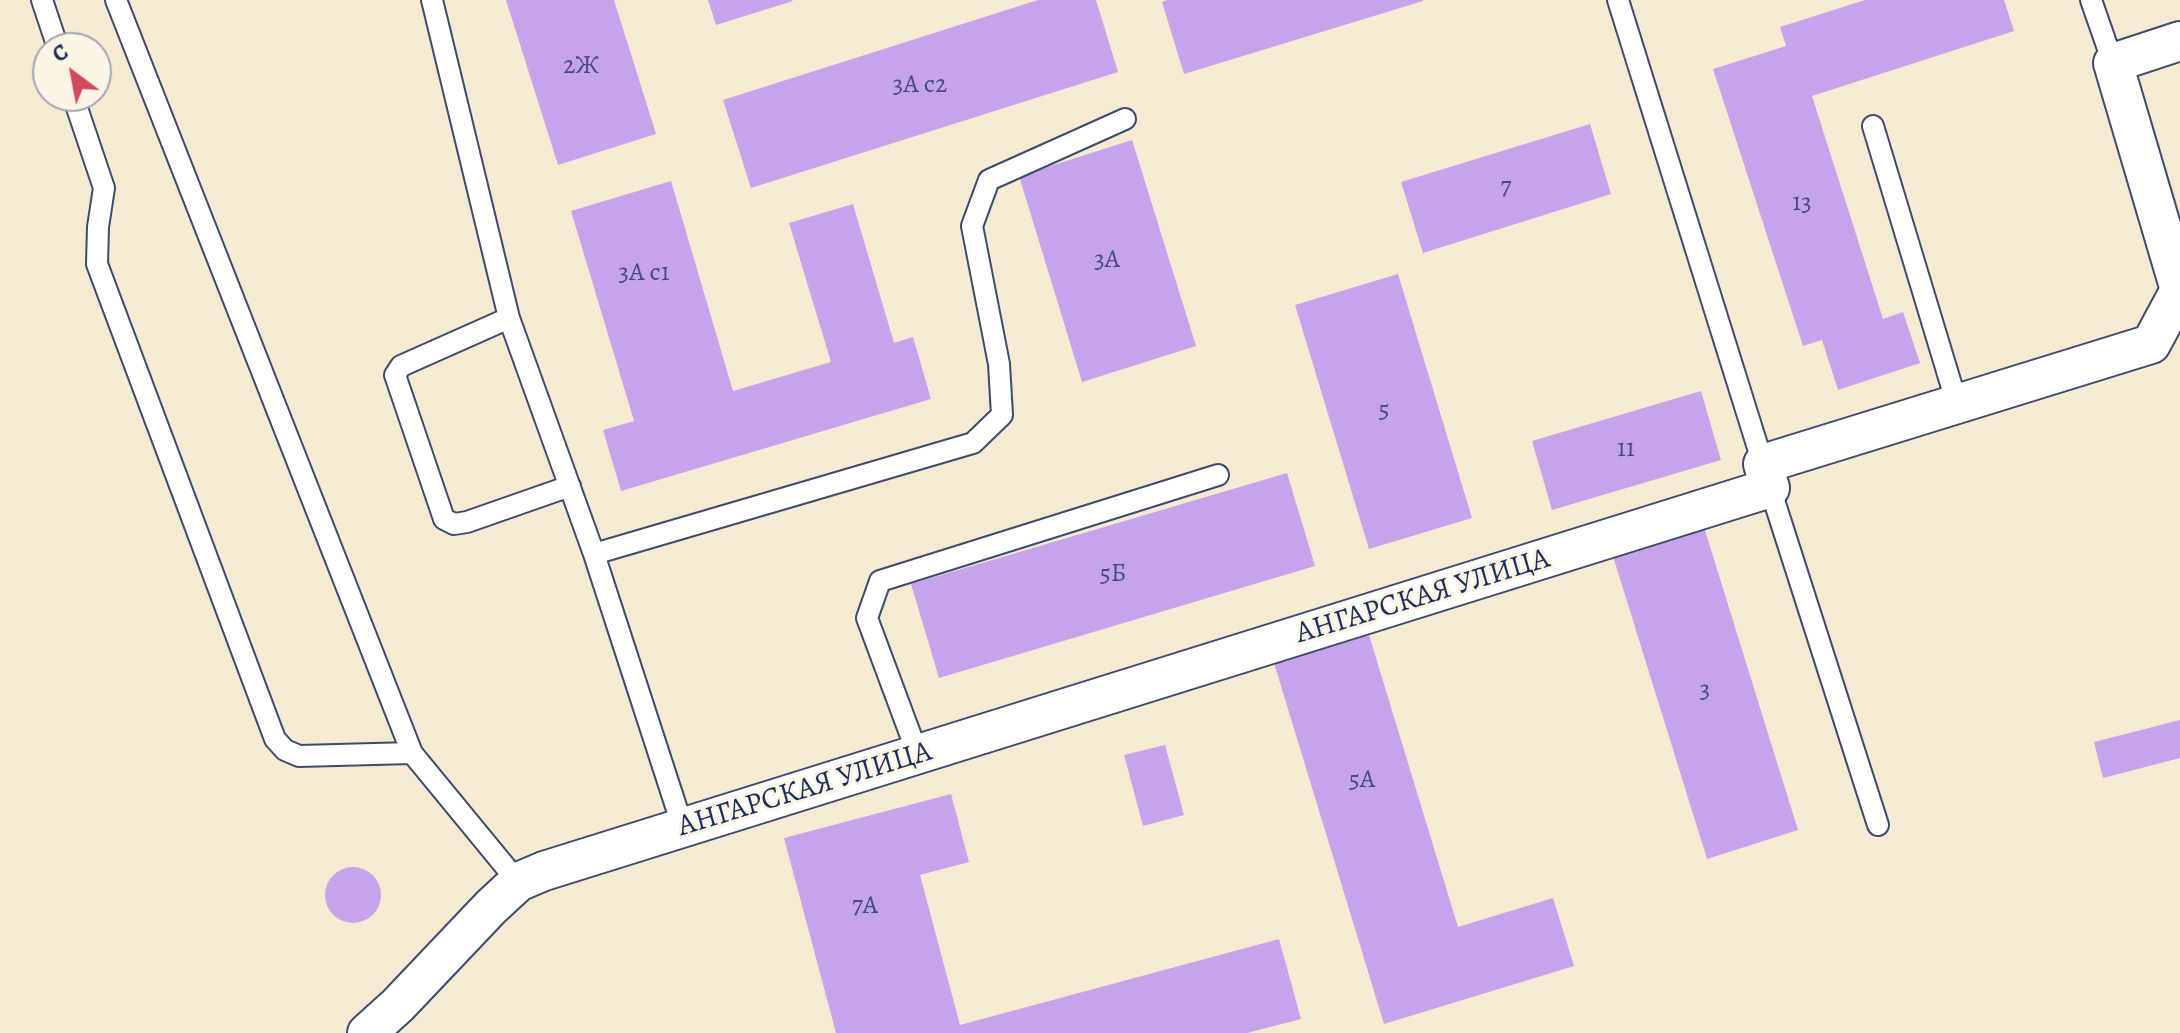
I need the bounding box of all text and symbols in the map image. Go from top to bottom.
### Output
north arrow [32,32,112,112]
text: С [47,37,74,70]
house number: 2Ж [563,51,599,83]
house number: 3А с2 [893,70,947,102]
house number: 7 [1501,172,1511,204]
house number: 13 [1792,188,1812,220]
house number: 3А [1094,245,1120,277]
house number: 3А с1 [618,258,670,290]
house number: 5 [1378,395,1390,427]
house number: 11 [1617,434,1635,466]
street label: АНГАРСКАЯ УЛИЦА [1292,541,1554,653]
house number: 5Б [1100,559,1126,591]
house number: 3 [1700,675,1710,707]
street label: АНГАРСКАЯ УЛИЦА [674,734,936,846]
house number: 5А [1349,765,1375,797]
house number: 7А [852,891,878,923]

